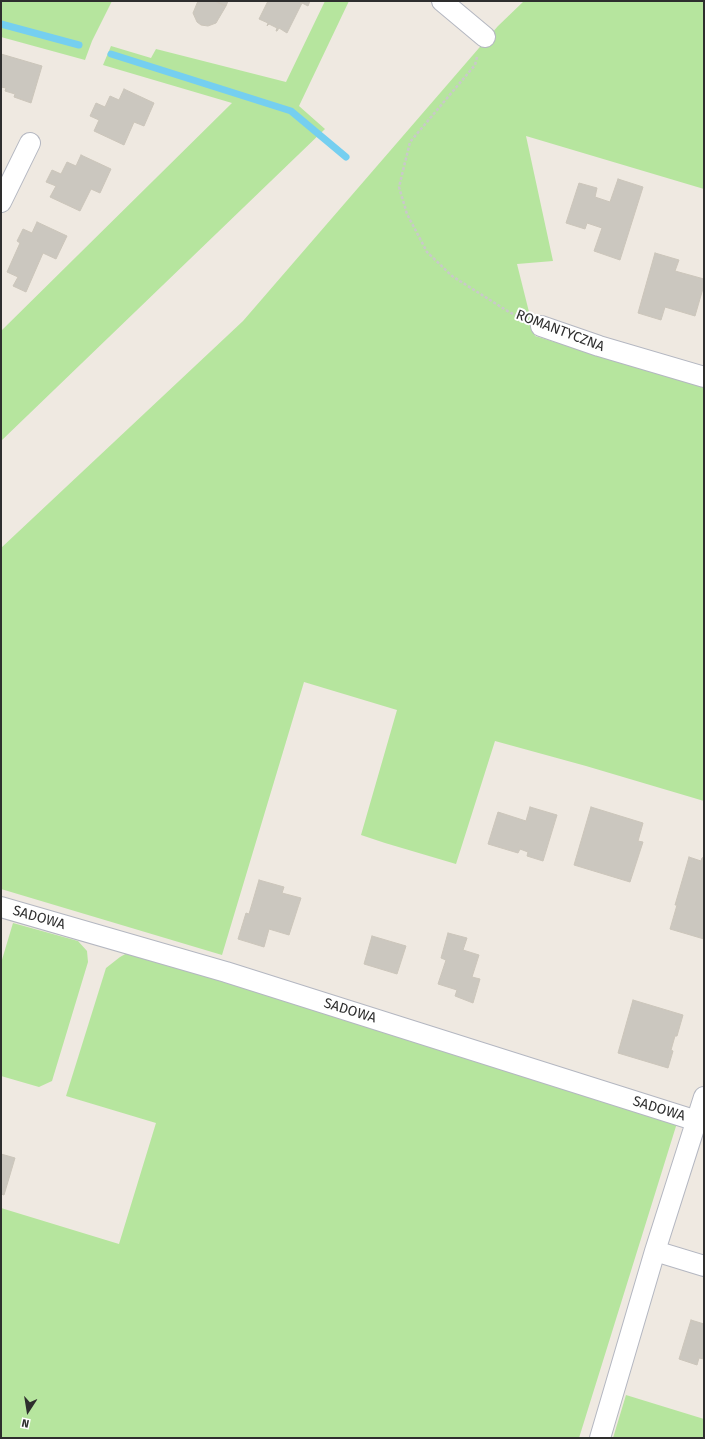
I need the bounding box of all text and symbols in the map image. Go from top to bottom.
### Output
street label: ROMANTYCZNA [513,306,607,356]
street label: SADOWA [11,903,67,933]
street label: SADOWA [322,995,378,1027]
street label: SADOWA [631,1093,687,1125]
north arrow [8,1391,48,1431]
text: N [20,1416,30,1430]

